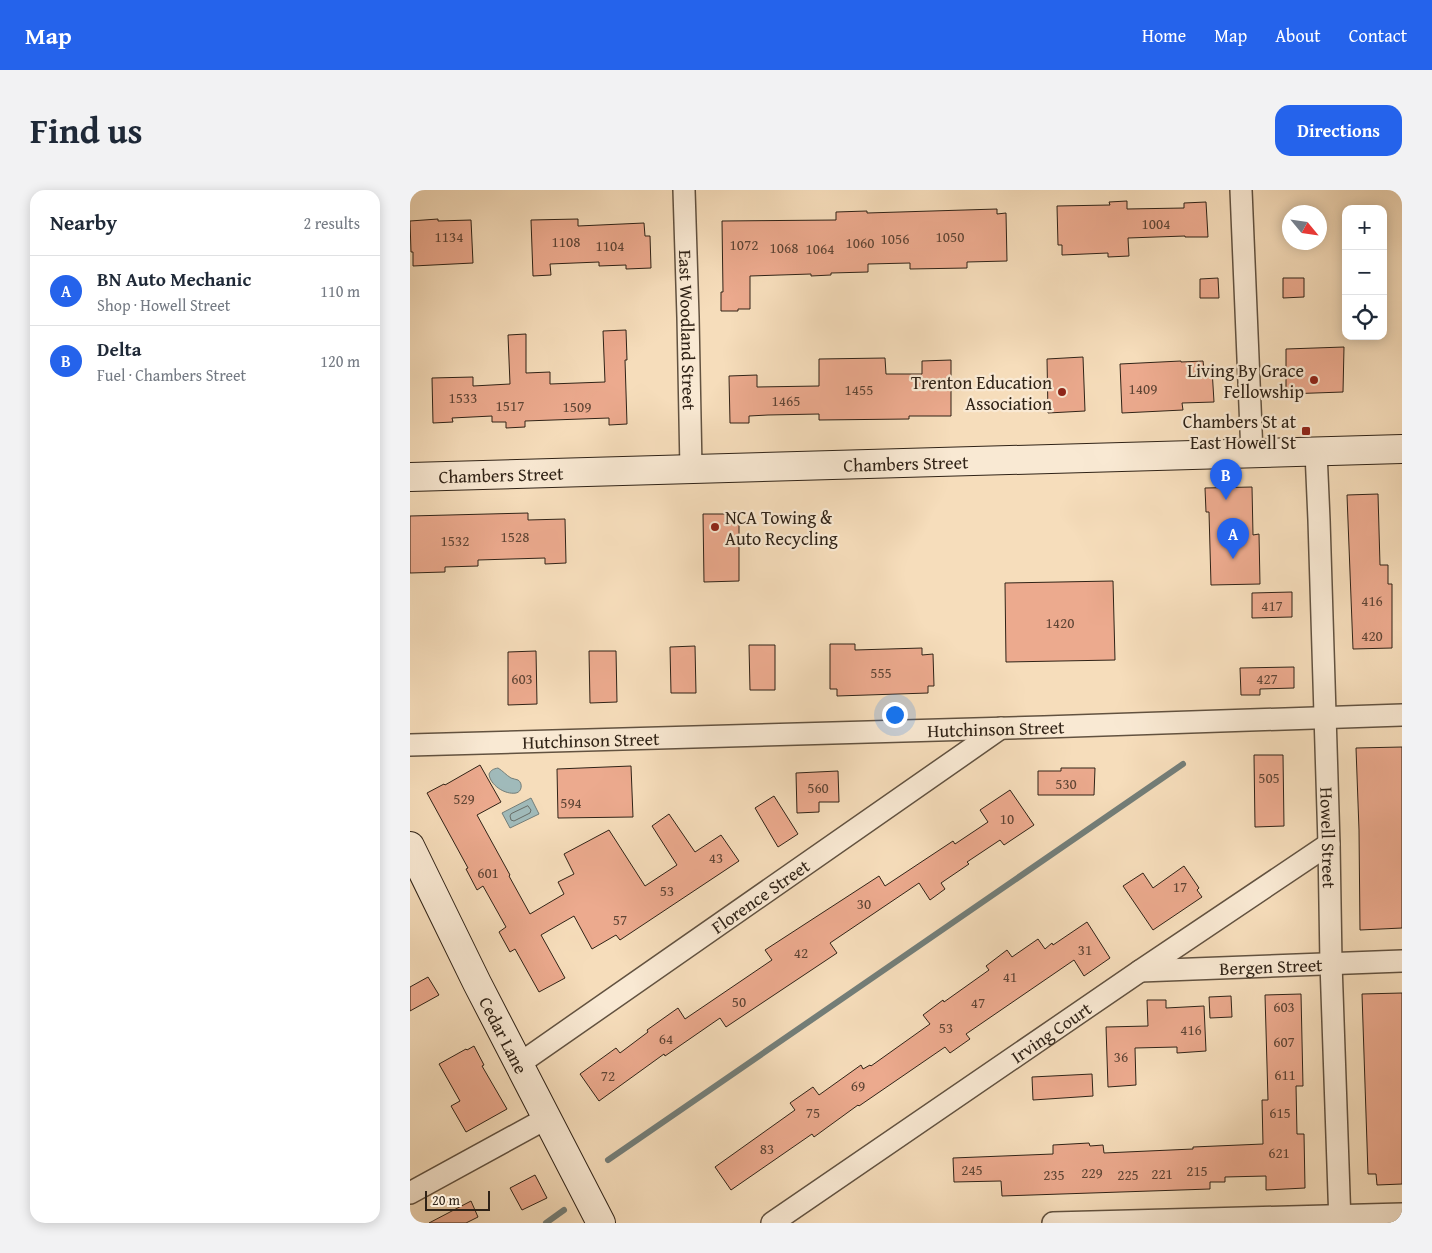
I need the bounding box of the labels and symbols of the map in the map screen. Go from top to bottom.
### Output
north arrow [1282,205,1327,250]
house number: 1004 [1142,213,1170,234]
house number: 1134 [435,226,463,247]
house number: 1050 [936,226,964,247]
house number: 1056 [881,228,909,249]
house number: 1108 [552,231,580,252]
house number: 1060 [846,232,874,253]
house number: 1072 [730,234,758,255]
house number: 1104 [596,235,624,256]
house number: 1068 [770,237,798,258]
house number: 1064 [806,238,834,259]
street label: East Woodland Street [672,249,703,411]
place label: Living By Grace Fellowship [1187,357,1304,405]
place label: Trenton Education Association [911,369,1052,417]
marker: Living By Grace Fellowship [1308,374,1320,386]
house number: 1409 [1129,378,1157,399]
house number: 1455 [845,379,873,400]
marker: Trenton Education Association [1056,386,1068,398]
house number: 1533 [449,387,477,408]
house number: 1465 [772,390,800,411]
house number: 1517 [496,395,524,416]
house number: 1509 [563,396,591,417]
place label: Chambers St at East Howell St [1183,408,1297,456]
marker: Chambers St at East Howell St [1300,425,1312,437]
street label: Chambers Street [843,448,969,478]
street label: Chambers Street [438,459,564,490]
pin: B [1210,459,1242,500]
place label: NCA Towing & Auto Recycling [725,504,838,552]
pin: A [1217,518,1249,559]
marker: NCA Towing & Auto Recycling [709,521,721,533]
house number: 1528 [501,526,529,547]
house number: 1532 [441,530,469,551]
house number: 416 [1361,590,1383,611]
house number: 417 [1261,595,1283,616]
house number: 1420 [1046,612,1074,633]
house number: 420 [1361,625,1383,646]
house number: 555 [870,662,892,683]
house number: 603 [511,668,533,689]
house number: 427 [1256,668,1278,689]
your location [882,702,908,728]
street label: Hutchinson Street [927,713,1065,744]
street label: Hutchinson Street [522,724,660,755]
house number: 505 [1258,767,1280,788]
house number: 530 [1055,773,1077,794]
house number: 560 [807,777,829,798]
street label: Howell Street [1314,787,1343,889]
house number: 529 [453,788,475,809]
house number: 594 [560,792,582,813]
house number: 10 [1000,808,1014,829]
house number: 43 [709,847,723,868]
street label: Florence Street [705,852,815,940]
house number: 601 [477,862,499,883]
house number: 17 [1173,876,1187,897]
house number: 53 [660,880,674,901]
house number: 30 [857,893,871,914]
house number: 57 [613,909,627,930]
house number: 31 [1078,939,1092,960]
house number: 42 [794,942,808,963]
street label: Bergen Street [1219,951,1324,981]
house number: 41 [1003,966,1017,987]
house number: 50 [732,991,746,1012]
street label: Cedar Lane [473,992,535,1078]
house number: 47 [971,992,985,1013]
street label: Irving Court [1005,994,1097,1069]
house number: 603 [1273,996,1295,1017]
house number: 53 [939,1017,953,1038]
house number: 416 [1180,1019,1202,1040]
house number: 64 [659,1028,673,1049]
house number: 607 [1273,1031,1295,1052]
house number: 36 [1114,1046,1128,1067]
house number: 611 [1274,1064,1296,1085]
house number: 72 [601,1065,615,1086]
house number: 69 [851,1075,865,1096]
house number: 75 [806,1102,820,1123]
house number: 615 [1269,1102,1291,1123]
house number: 83 [760,1138,774,1159]
house number: 621 [1268,1142,1290,1163]
house number: 245 [961,1159,983,1180]
house number: 215 [1186,1160,1208,1181]
house number: 229 [1081,1162,1103,1183]
house number: 221 [1151,1163,1173,1184]
house number: 235 [1043,1164,1065,1185]
house number: 225 [1117,1164,1139,1185]
scale bar [425,1188,490,1211]

